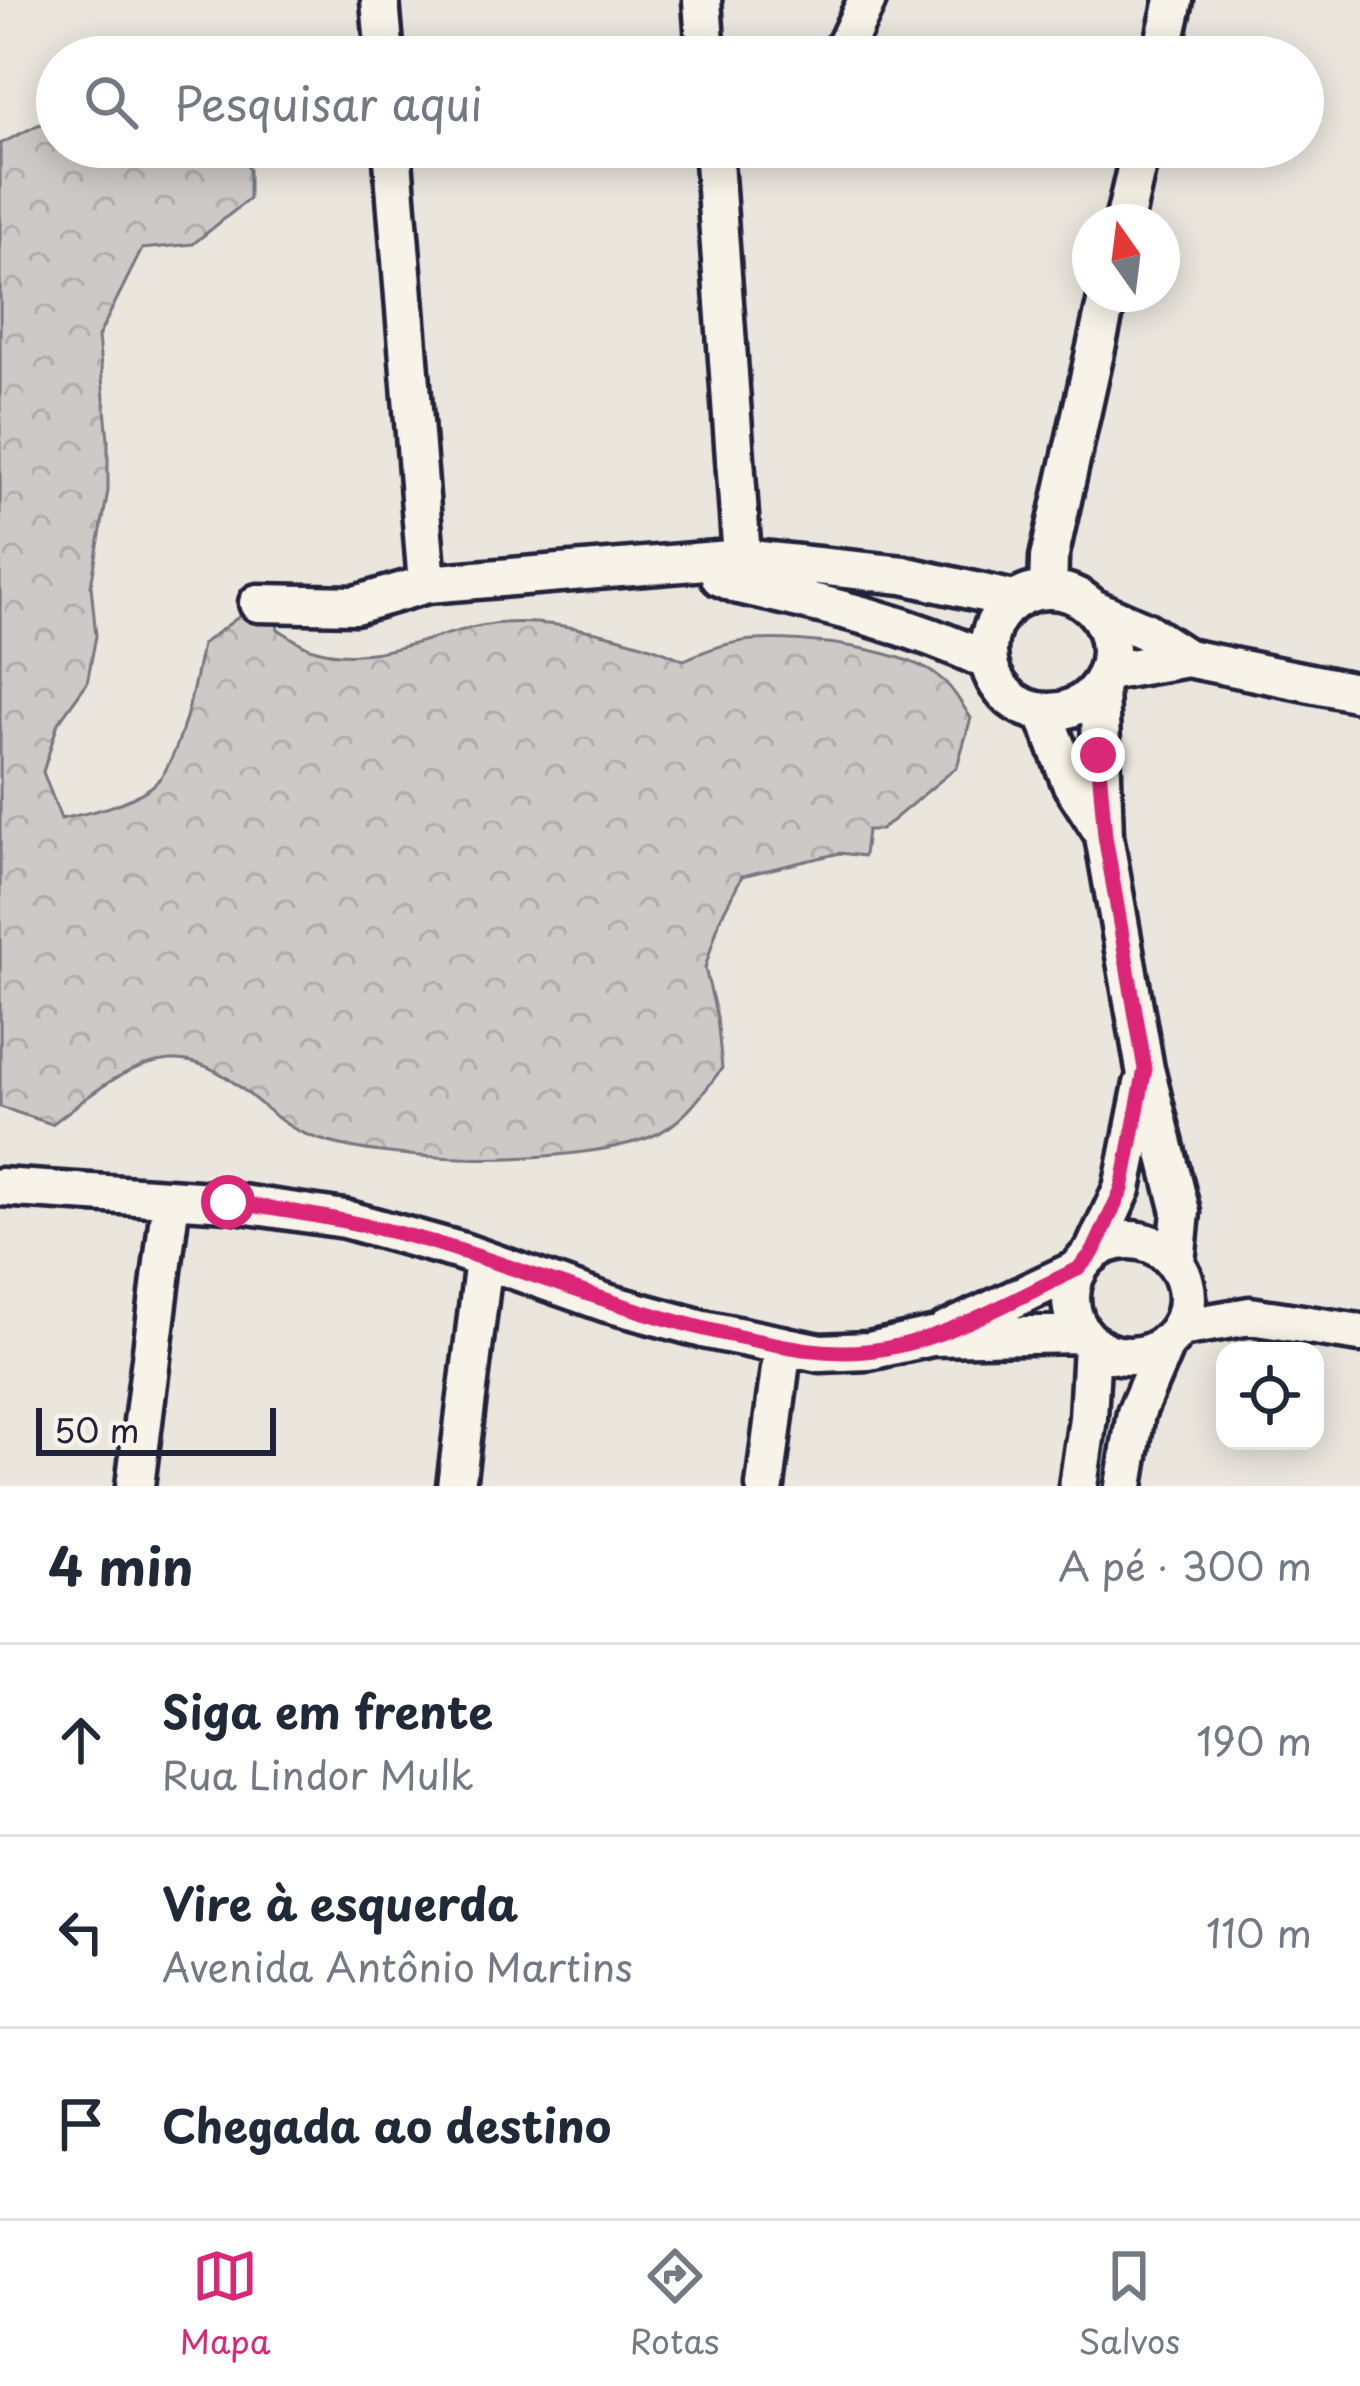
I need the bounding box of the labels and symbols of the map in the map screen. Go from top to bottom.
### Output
north arrow [1072,204,1180,312]
route end [1071,728,1125,782]
route start [201,1175,255,1229]
scale bar [36,1402,276,1455]

